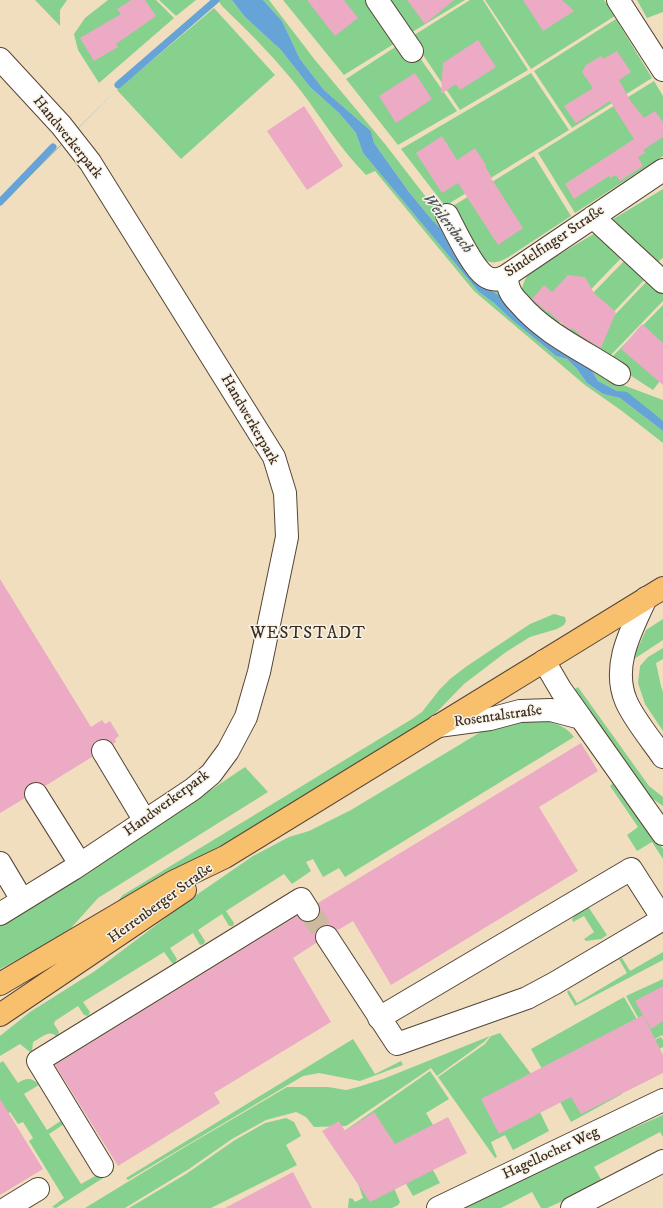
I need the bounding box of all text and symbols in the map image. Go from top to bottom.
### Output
street label: Handwerkerpark [28,93,106,183]
water label: Weilersbach [418,190,476,258]
street label: Sindelfinger Straße [502,202,608,282]
street label: Handwerkerpark [216,372,282,468]
district label: WESTSTADT [250,624,366,644]
street label: Rosentalstraße [453,702,543,732]
street label: Handwerkerpark [121,767,213,841]
street label: Herrenberger Straße [105,860,217,948]
street label: Hagellocher Weg [500,1124,602,1184]

